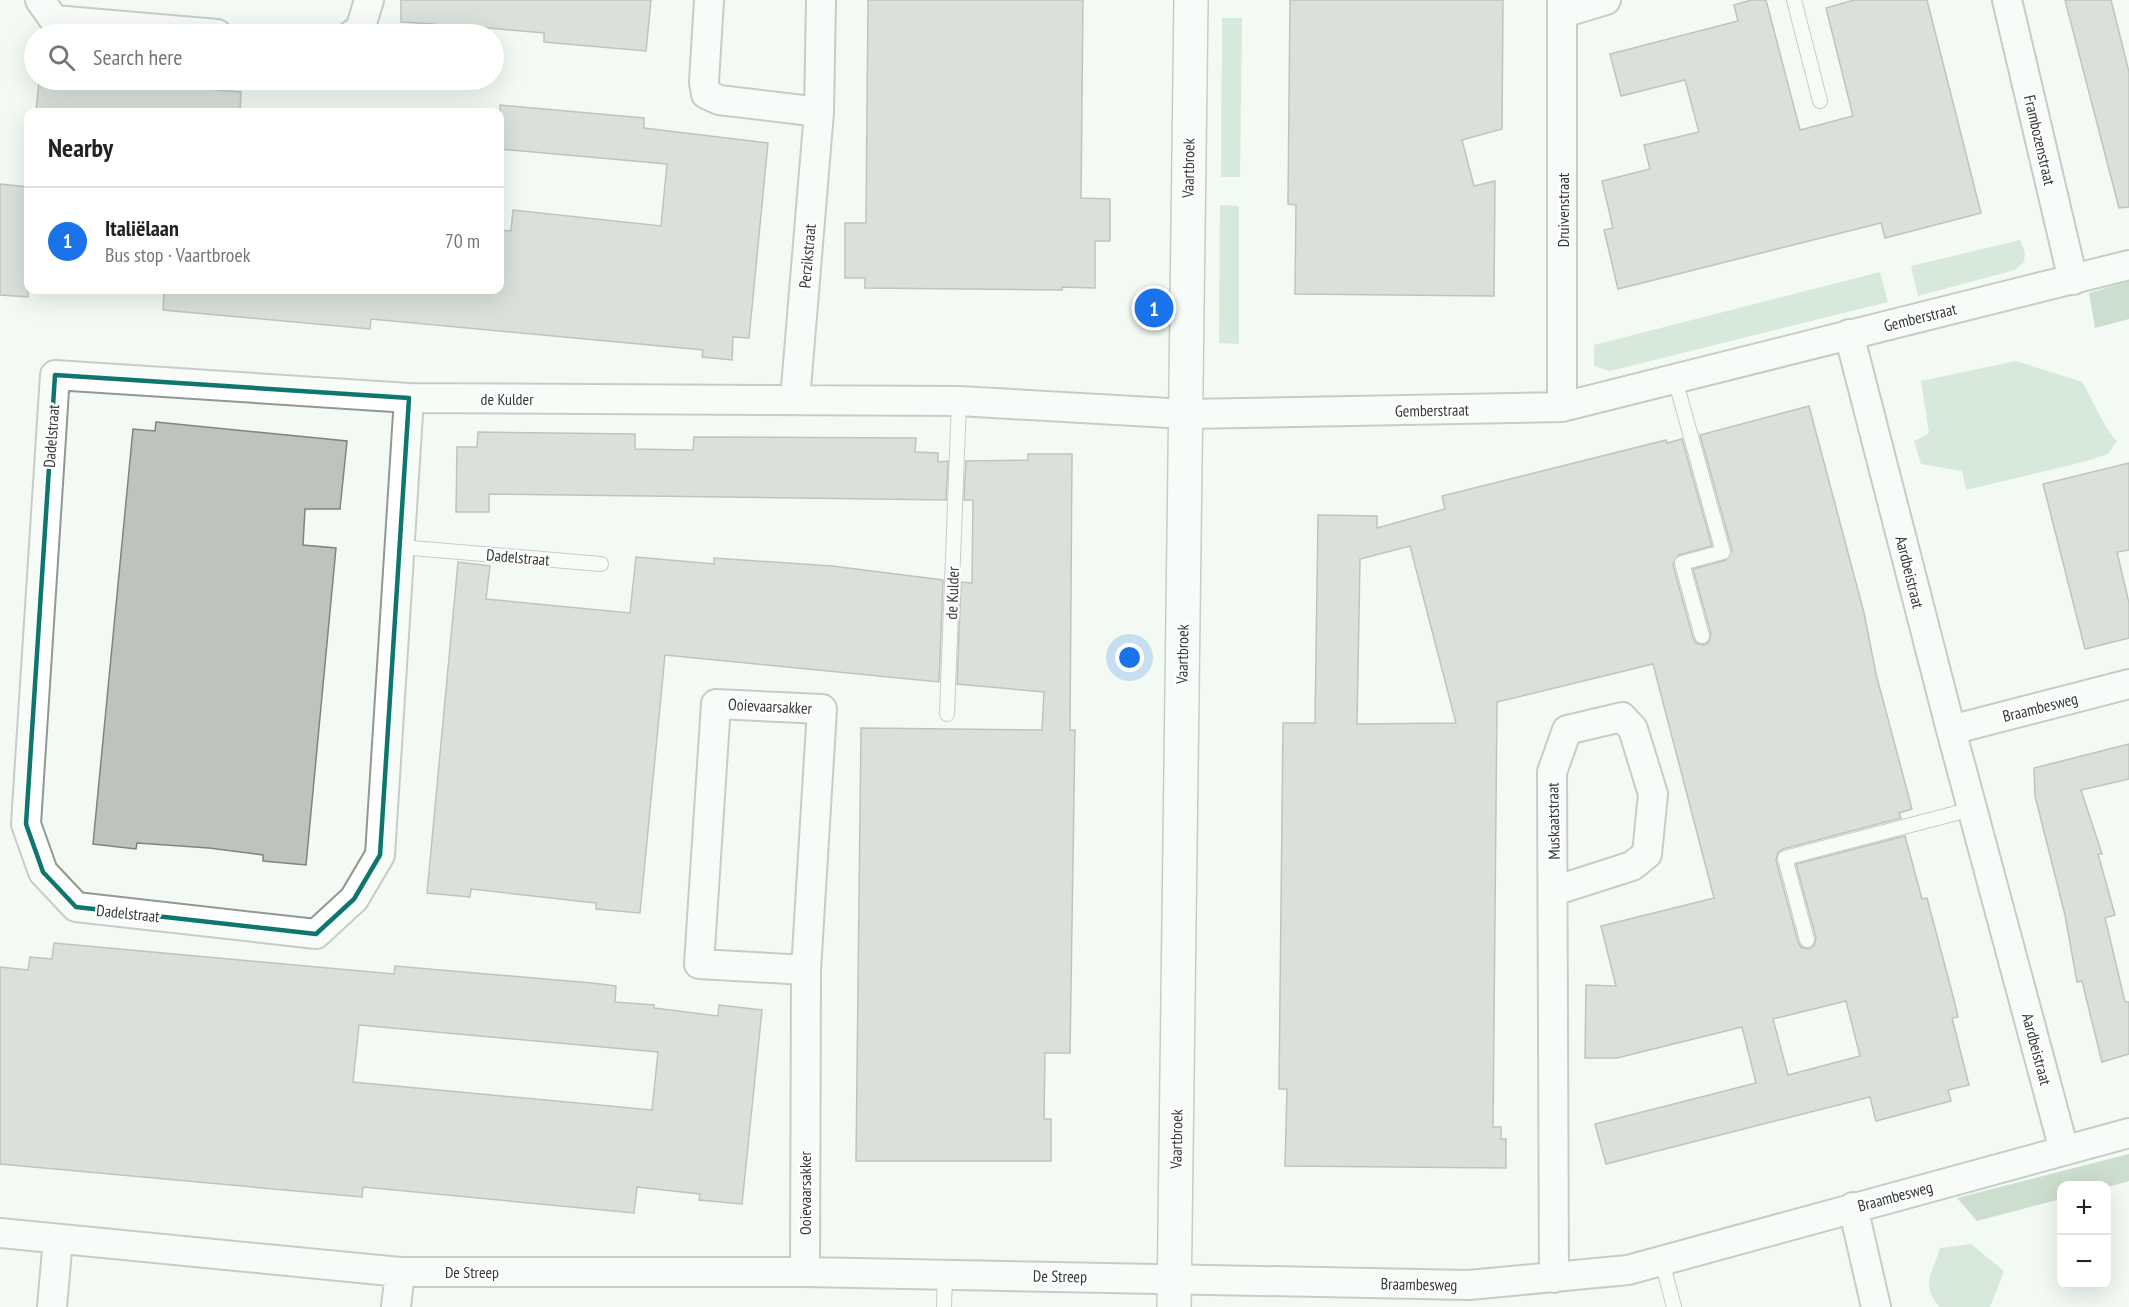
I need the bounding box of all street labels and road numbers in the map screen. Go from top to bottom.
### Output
street label: Frambozenstraat [2020,93,2060,188]
street label: Vaartbroek [1177,137,1199,199]
street label: Druivenstraat [1553,172,1573,247]
street label: Perzikstraat [794,222,820,289]
street label: Gemberstraat [1882,298,1959,336]
street label: de Kulder [480,389,534,409]
street label: Gemberstraat [1395,399,1470,421]
street label: Dadelstraat [39,403,63,468]
street label: Aardbeistraat [1891,534,1929,611]
street label: Dadelstraat [486,544,551,570]
street label: de Kulder [941,566,963,620]
street label: Vaartbroek [1171,623,1193,685]
street label: Braambesweg [2000,688,2080,726]
street label: Ooievaarsakker [728,694,813,718]
street label: Muskaatstraat [1542,782,1564,860]
street label: Dadelstraat [95,900,161,926]
street label: Aardbeistraat [2018,1011,2056,1088]
street label: Vaartbroek [1165,1108,1187,1170]
street label: Ooievaarsakker [795,1150,815,1235]
street label: Braambesweg [1855,1176,1935,1216]
street label: De Streep [445,1262,499,1282]
street label: De Streep [1033,1266,1087,1286]
street label: Braambesweg [1380,1273,1458,1295]

